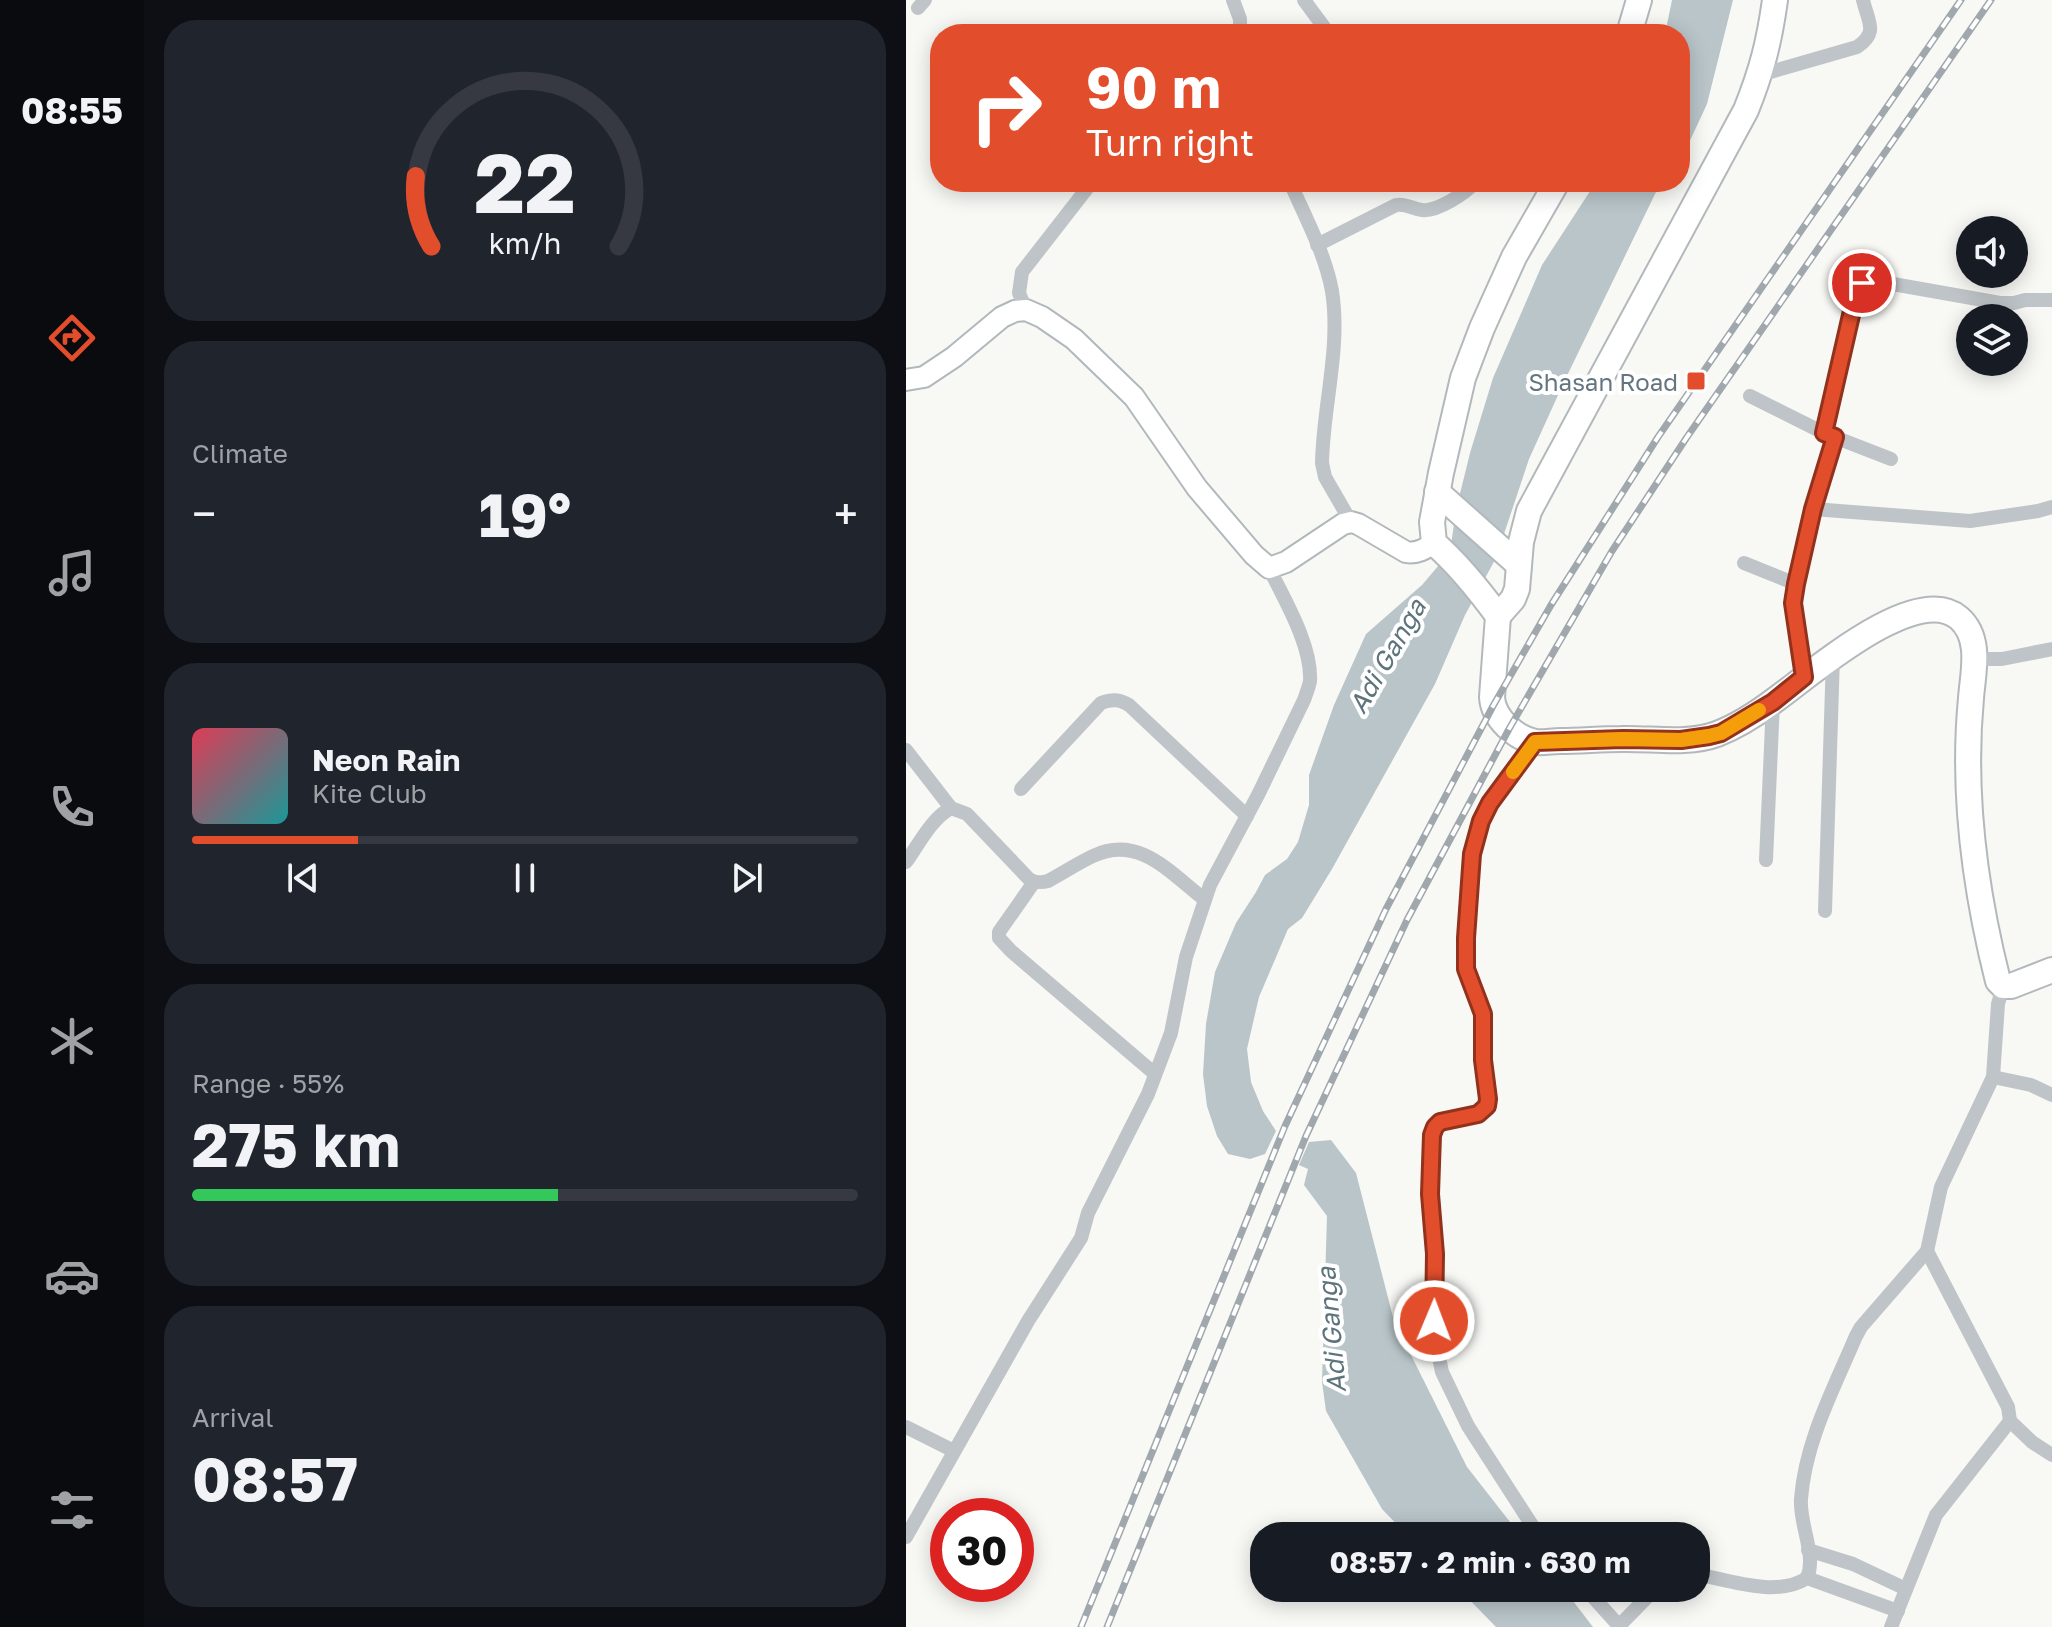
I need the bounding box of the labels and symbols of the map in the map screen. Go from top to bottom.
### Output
pin [1828,249,1896,317]
place label: Shasan Road [1528,367,1678,396]
marker: Shasan Road [1685,370,1707,392]
water label: Adi Ganga [1342,592,1433,718]
water label: Adi Ganga [1310,1264,1352,1394]
position arrow [1392,1279,1476,1363]
speed limit sign: 30 [930,1498,1034,1602]

